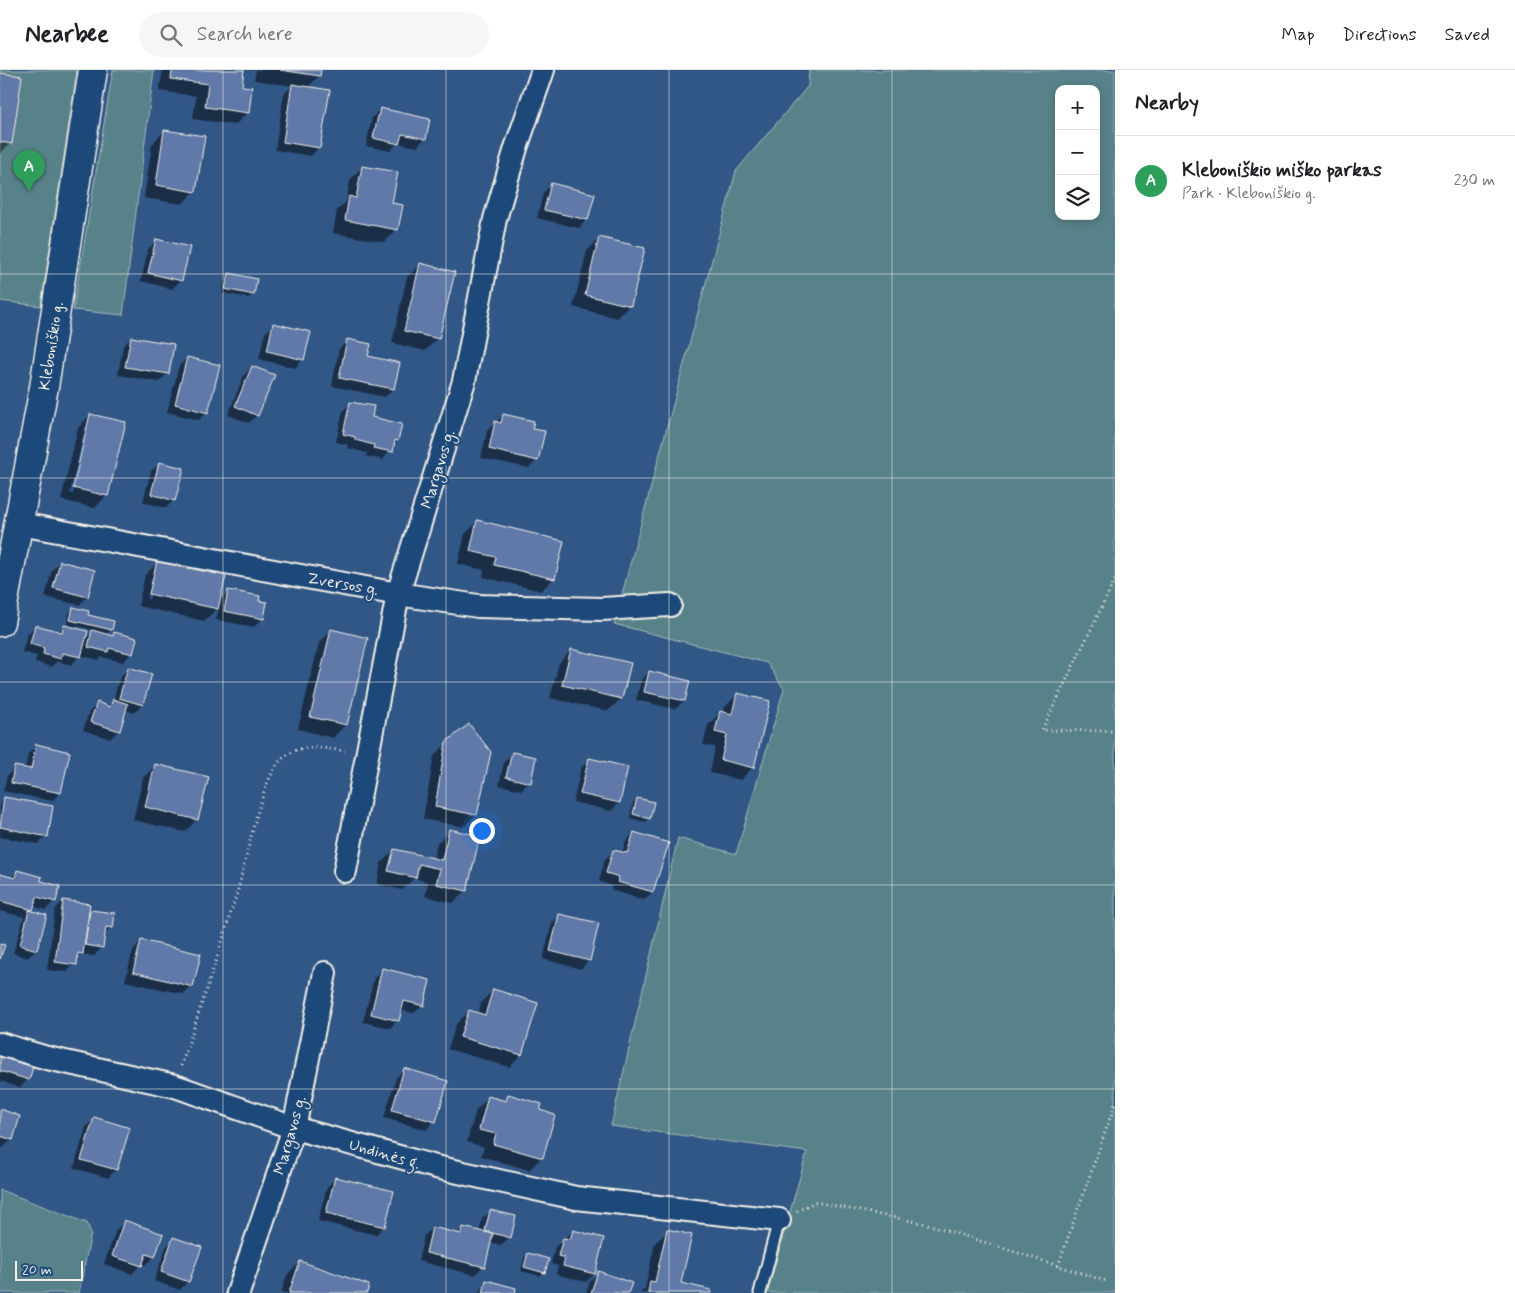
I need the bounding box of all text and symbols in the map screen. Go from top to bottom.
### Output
search box [139,12,489,57]
text: Nearbee [25,19,109,50]
icon: search [157,21,185,49]
text: Search here [197,22,293,47]
text: Map [1282,23,1315,47]
text: Directions [1343,23,1417,47]
text: Saved [1445,23,1490,47]
map controls [1055,85,1100,220]
button: + [1055,85,1100,130]
text: Nearby [1135,89,1199,117]
button: − [1055,130,1100,175]
pin: A [13,150,45,191]
text: Kleboniškio miško parkas [1182,158,1382,183]
text: A [1146,170,1156,191]
text: 230 m [1454,170,1495,191]
button: layers [1055,175,1100,220]
text: Park · Kleboniškio g. [1182,183,1316,204]
street label: Kleboniškio g. [34,300,69,392]
street label: Margavos g. [417,428,461,512]
street label: Zversos g. [305,568,380,602]
your location [469,818,495,844]
street label: Margavos g. [269,1093,313,1178]
street label: Undinės g. [346,1134,422,1176]
scale bar [15,1258,82,1281]
text: 20 m [22,1261,52,1279]

